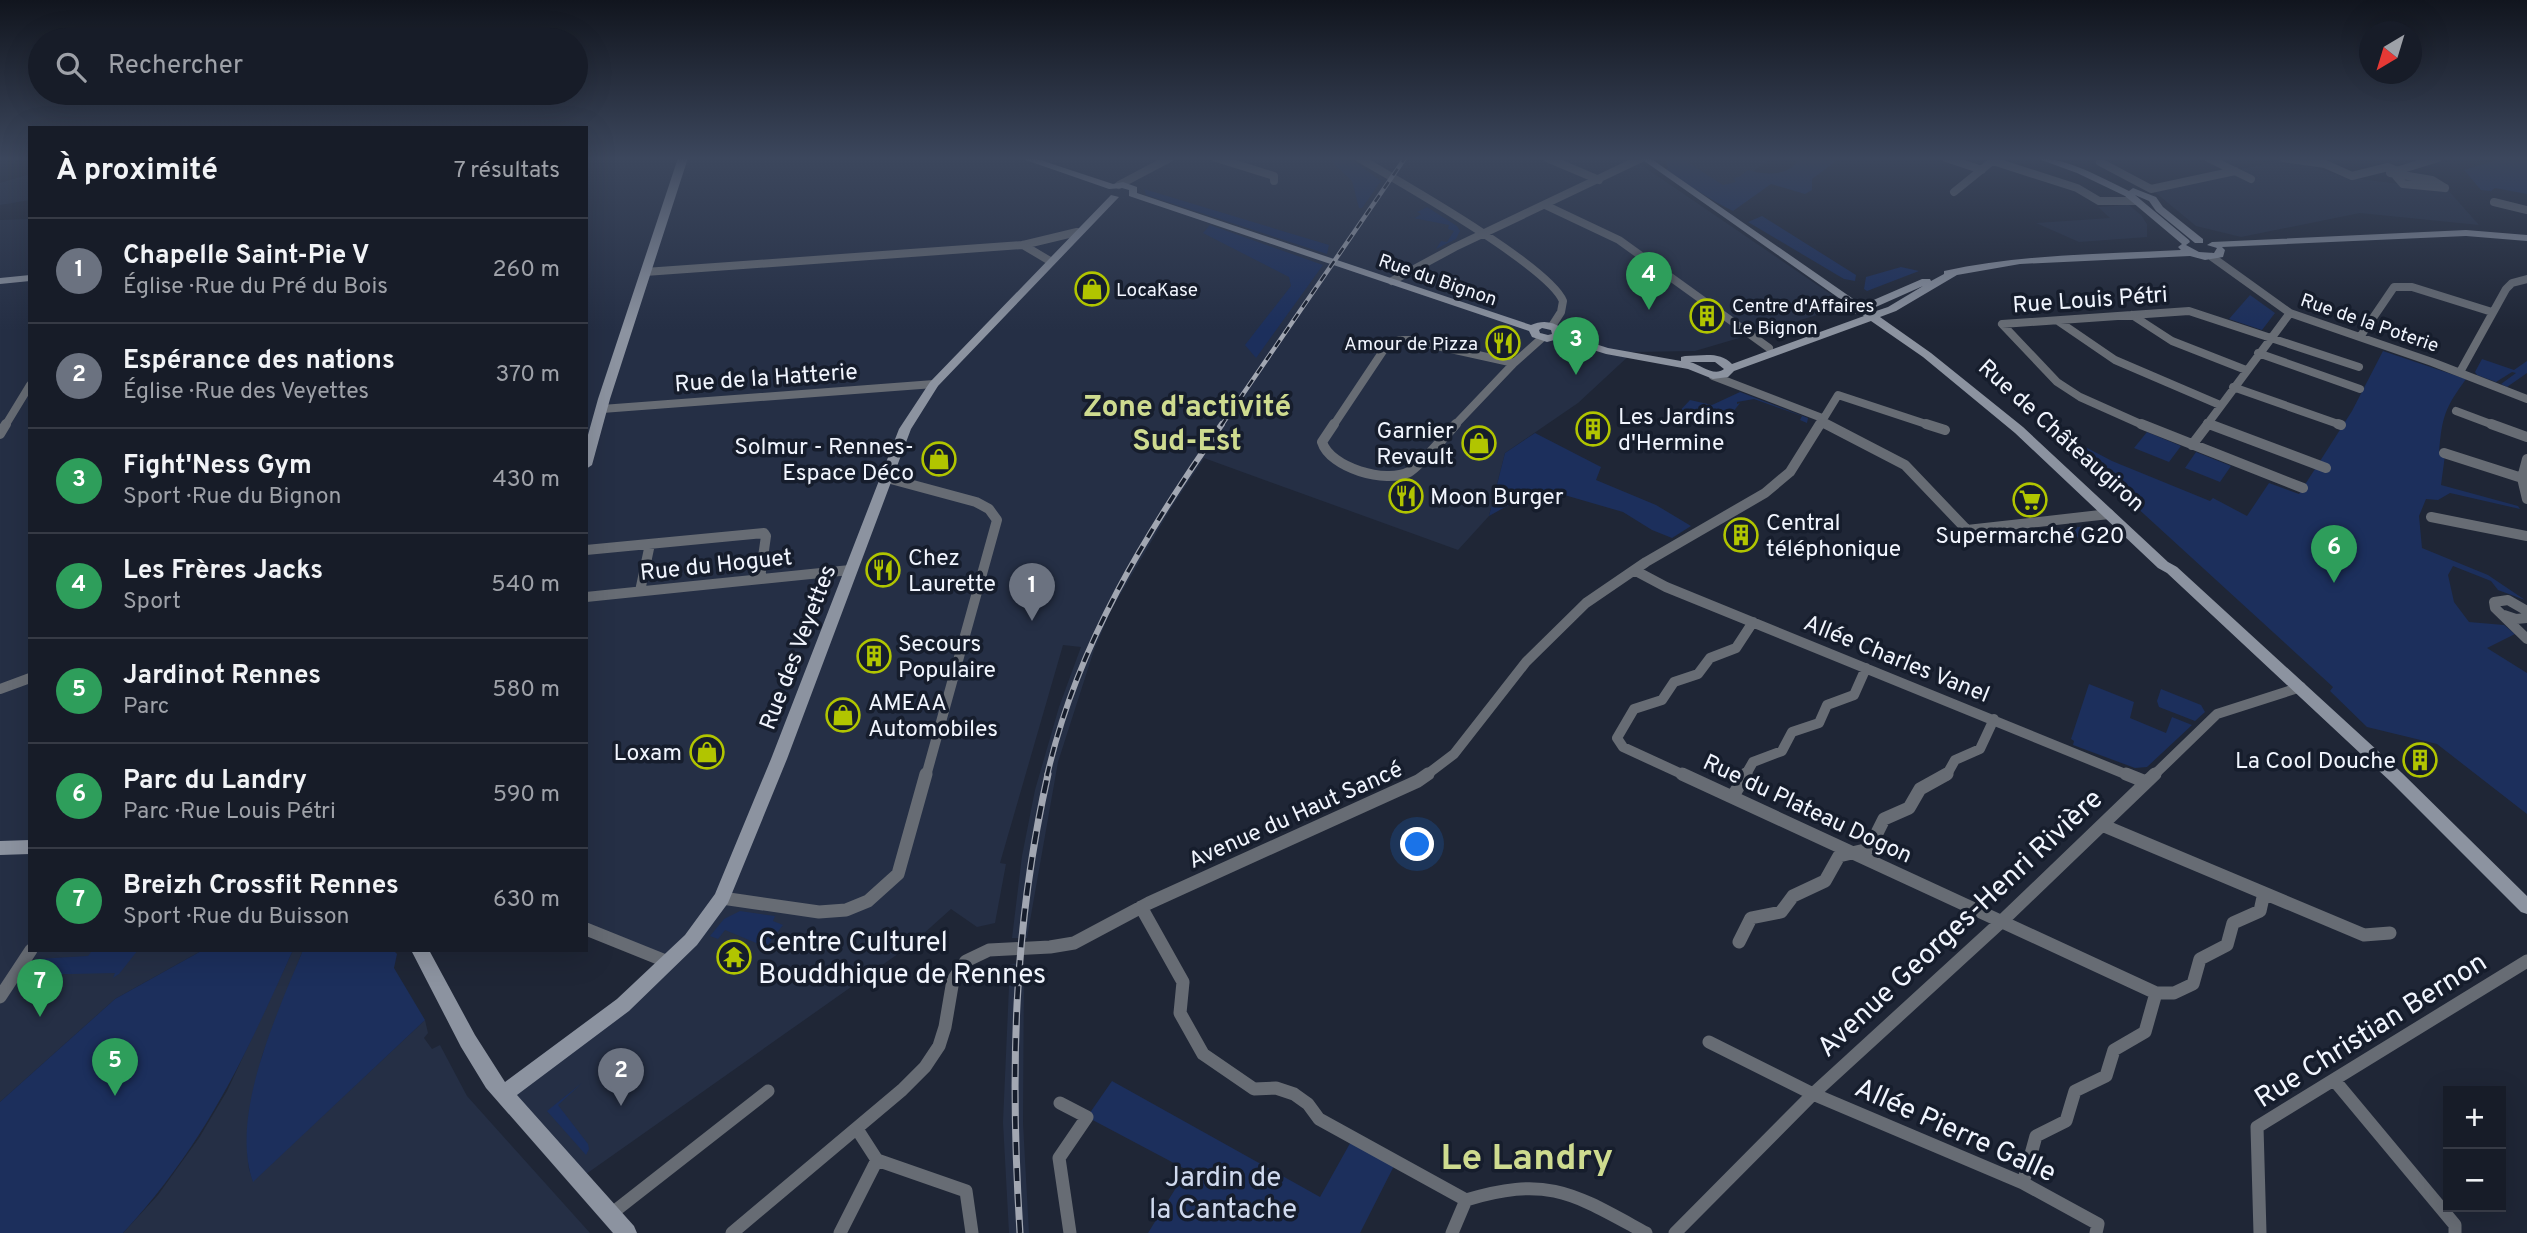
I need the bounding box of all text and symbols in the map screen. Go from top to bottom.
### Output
north arrow [2359,21,2422,84]
search box [28,28,588,105]
icon: search [52,48,90,86]
text: Rechercher [108,50,243,83]
text: À proximité [56,153,218,190]
text: 7 résultats [454,157,560,186]
text: Chapelle Saint-Pie V [123,240,370,273]
street label: Rue du Bignon [1375,249,1500,312]
pin: 4 [1626,252,1672,310]
text: 1 [74,256,84,285]
text: 260 m [493,256,560,285]
shop icon: LocaKase [1073,270,1111,308]
text: Église · Rue du Pré du Bois [123,273,388,302]
place label: LocaKase [1116,279,1198,303]
street label: Rue Louis Pétri [2012,282,2169,321]
street label: Rue de la Poterie [2297,289,2442,359]
place label: Centre d'Affaires Le Bignon [1732,295,1874,341]
building icon: Centre d'Affaires Le Bignon [1688,297,1726,335]
pin: 3 [1553,317,1599,375]
restaurant icon: Amour de Pizza [1484,324,1522,362]
place label: Amour de Pizza [1344,333,1478,357]
text: Espérance des nations [123,345,395,378]
street label: Rue de Châteaugiron [1971,354,2150,519]
street label: Rue de la Hatterie [674,359,859,400]
text: 2 [72,361,86,390]
text: 370 m [495,361,560,390]
text: Église · Rue des Veyettes [123,378,369,407]
district label: Zone d'activité Sud-Est [1083,390,1291,461]
place label: Les Jardins d'Hermine [1618,404,1735,459]
building icon: Les Jardins d'Hermine [1574,410,1612,448]
place label: Garnier Revault [1376,418,1454,473]
shop icon: Garnier Revault [1460,424,1498,462]
place label: Solmur - Rennes- Espace Déco [734,434,914,489]
shop icon: Solmur - Rennes- Espace Déco [920,440,958,478]
text: Fight'Ness Gym [123,450,312,483]
text: 3 [72,466,86,495]
text: 430 m [492,466,560,495]
restaurant icon: Moon Burger [1387,477,1425,515]
supermarket icon: Supermarché G20 [2011,481,2049,519]
text: Sport · Rue du Bignon [123,483,342,512]
place label: Moon Burger [1430,484,1564,513]
place label: Central téléphonique [1766,510,1901,565]
building icon: Central téléphonique [1722,516,1760,554]
place label: Supermarché G20 [1935,523,2125,552]
pin: 6 [2311,525,2357,583]
street label: Rue du Hoguet [639,544,794,589]
place label: Chez Laurette [908,545,996,600]
restaurant icon: Chez Laurette [864,551,902,589]
text: Les Frères Jacks [123,555,323,588]
street label: Rue des Veyettes [755,561,844,735]
pin: 1 [1009,563,1055,621]
text: 4 [72,571,86,600]
text: 540 m [491,571,560,600]
text: Sport [123,588,181,617]
street label: Allée Charles Vanel [1799,610,1993,711]
place label: Secours Populaire [898,631,996,686]
building icon: Secours Populaire [855,637,893,675]
text: Jardinot Rennes [123,660,321,693]
text: 5 [72,676,86,705]
text: 580 m [492,676,560,705]
place label: AMEAA Automobiles [868,690,998,745]
text: Parc [123,693,169,722]
shop icon: AMEAA Automobiles [824,696,862,734]
shop icon: Loxam [688,733,726,771]
place label: Loxam [614,740,682,769]
building icon: La Cool Douche [2401,741,2439,779]
place label: La Cool Douche [2235,748,2396,777]
street label: Rue du Plateau Dogon [1698,749,1916,871]
street label: Avenue du Haut Sancé [1184,756,1408,877]
text: Parc du Landry [123,765,307,798]
text: 6 [72,781,86,810]
text: 590 m [493,781,560,810]
street label: Avenue Georges-Henri Rivière [1810,782,2112,1066]
text: Parc · Rue Louis Pétri [123,798,336,827]
your location [1400,827,1434,861]
text: Breizh Crossfit Rennes [123,870,399,903]
text: 7 [73,886,85,915]
text: 630 m [493,886,560,915]
text: Sport · Rue du Buisson [123,903,349,932]
place label: Centre Culturel Bouddhique de Rennes [758,926,1046,994]
temple icon: Centre Culturel Bouddhique de Rennes [715,938,753,976]
street label: Rue Christian Bernon [2249,945,2494,1118]
pin: 7 [17,959,63,1017]
pin: 5 [92,1038,138,1096]
pin: 2 [598,1048,644,1106]
street label: Allée Pierre Galle [1848,1071,2061,1192]
map controls [2443,1086,2506,1212]
button: + [2443,1086,2506,1149]
district label: Le Landry [1441,1136,1613,1183]
button: − [2443,1149,2506,1212]
park label: Jardin de la Cantache [1149,1161,1297,1229]

